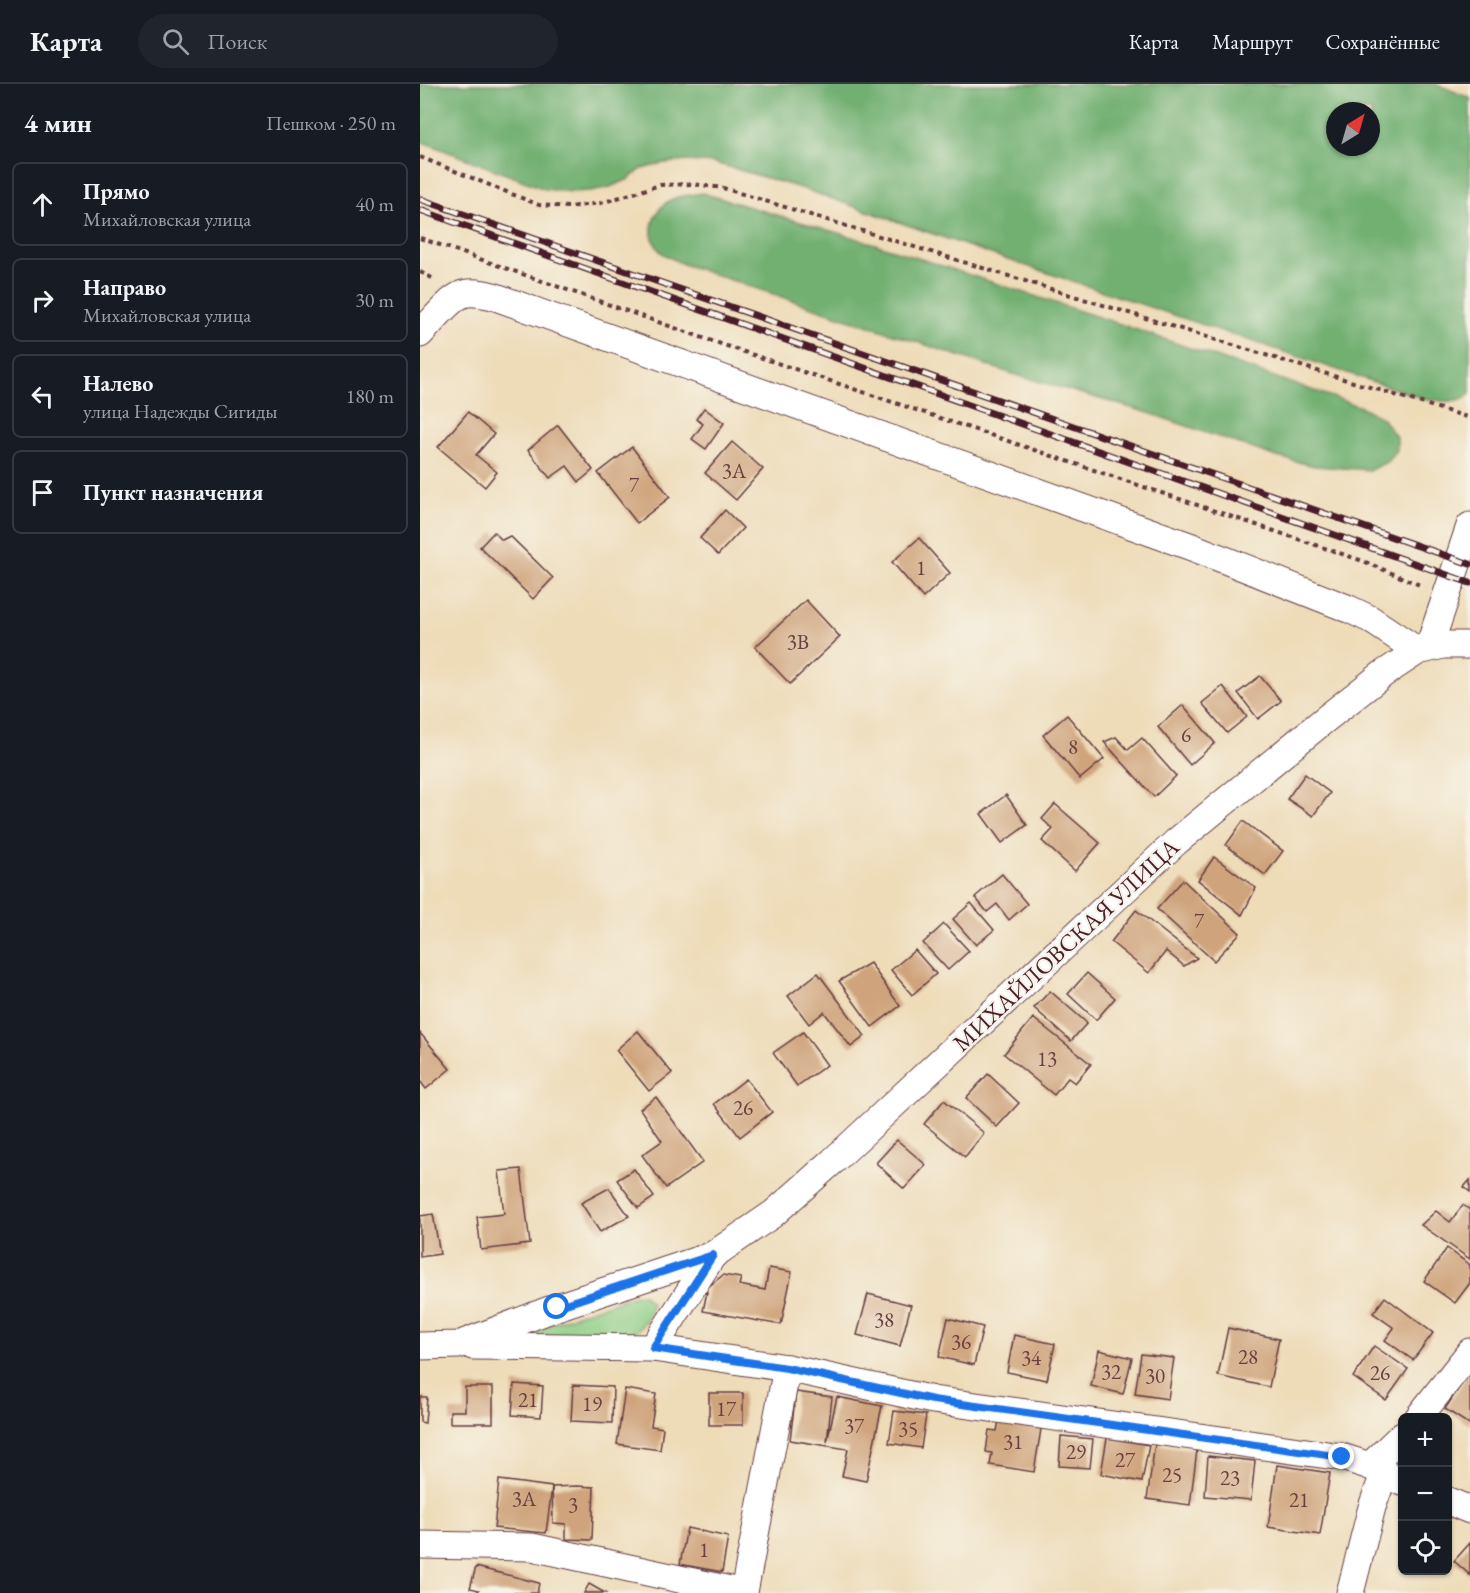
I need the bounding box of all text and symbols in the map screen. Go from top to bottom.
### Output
search box [138,14,558,68]
text: Карта [30,23,102,59]
icon: search [159,25,192,58]
text: Поиск [207,27,267,56]
text: Карта [1129,28,1179,55]
text: Маршрут [1212,28,1293,55]
text: Сохранённые [1326,28,1440,55]
north arrow [1326,102,1380,156]
text: 4 мин [24,106,92,140]
text: Пешком · 250 m [266,110,396,136]
text: Прямо [83,177,150,206]
icon: ahead [26,188,59,221]
text: 40 m [355,191,394,217]
text: Михайловская улица [83,206,251,232]
text: Направо [83,273,166,302]
icon: right [26,284,59,317]
text: 30 m [355,287,394,313]
text: Михайловская улица [83,302,251,328]
text: Налево [83,369,153,398]
icon: left [26,380,59,413]
text: 180 m [346,383,394,409]
text: улица Надежды Сигиды [83,398,278,424]
house number: 3А [722,457,747,484]
house number: 7 [629,471,640,498]
icon: arrive [26,476,59,509]
text: Пункт назначения [83,478,263,507]
house number: 1 [916,554,926,581]
house number: 3В [787,628,809,655]
house number: 6 [1181,721,1191,748]
house number: 8 [1068,733,1078,760]
street label: МИХАЙЛОВСКАЯ УЛИЦА [946,831,1186,1058]
house number: 7 [1194,907,1205,934]
house number: 13 [1037,1045,1057,1072]
house number: 26 [733,1094,753,1121]
route start [543,1293,569,1319]
house number: 38 [874,1306,894,1333]
house number: 36 [951,1328,971,1355]
house number: 28 [1238,1343,1258,1370]
house number: 34 [1021,1344,1042,1371]
house number: 32 [1101,1358,1121,1385]
house number: 26 [1370,1359,1390,1386]
house number: 30 [1145,1362,1165,1389]
house number: 21 [518,1386,538,1413]
house number: 19 [582,1390,602,1417]
house number: 17 [716,1395,737,1422]
house number: 37 [844,1412,865,1439]
map controls [1398,1413,1452,1575]
button: + [1398,1413,1452,1467]
house number: 35 [898,1415,918,1442]
house number: 31 [1003,1428,1023,1455]
house number: 29 [1066,1438,1086,1465]
route end [1328,1443,1354,1469]
house number: 27 [1115,1446,1136,1473]
house number: 25 [1162,1461,1182,1488]
house number: 23 [1220,1464,1240,1491]
button: − [1398,1467,1452,1521]
house number: 3А [512,1485,537,1512]
house number: 21 [1289,1486,1309,1513]
house number: 3 [568,1491,578,1518]
button: locate [1398,1521,1452,1575]
house number: 1 [699,1536,709,1563]

